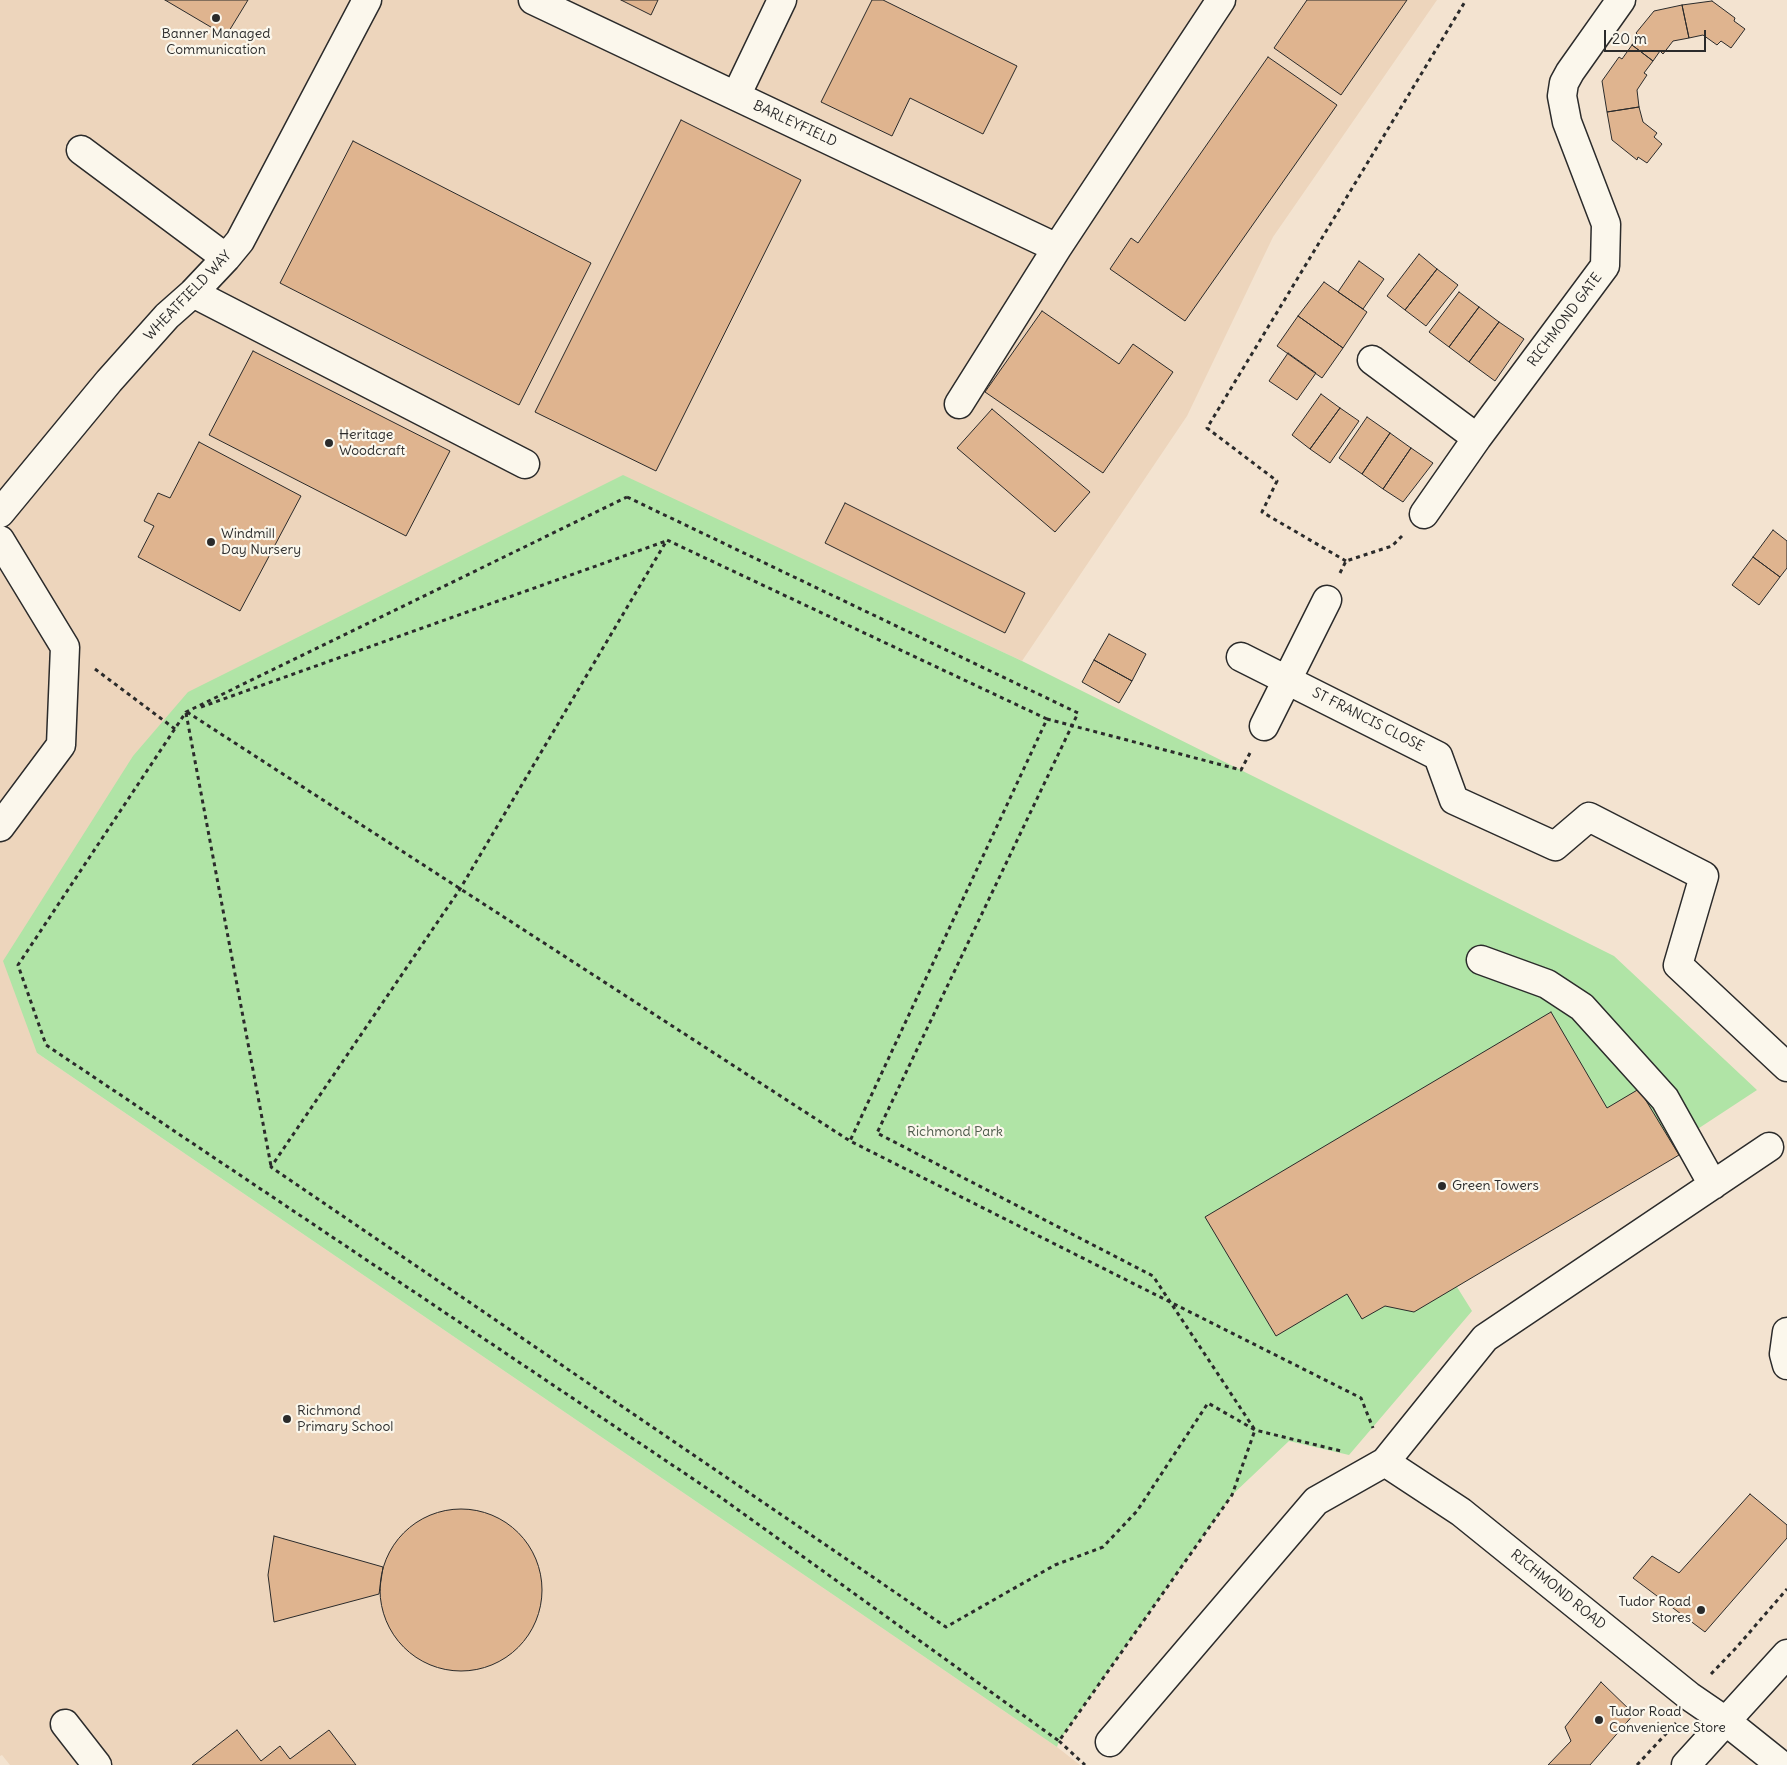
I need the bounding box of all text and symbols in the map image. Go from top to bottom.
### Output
marker: Banner Managed Communication [210,12,222,24]
scale bar [1607,20,1710,52]
place label: Banner Managed Communication [162,26,270,58]
text: 20 m [1612,29,1647,48]
street label: BARLEYFIELD [750,97,840,151]
street label: WHEATFIELD WAY [141,248,235,344]
street label: RICHMOND GATE [1524,270,1606,370]
place label: Heritage Woodcraft [339,427,405,460]
marker: Heritage Woodcraft [323,437,335,449]
place label: Windmill Day Nursery [221,526,301,558]
marker: Windmill Day Nursery [205,536,217,548]
street label: ST FRANCIS CLOSE [1309,684,1427,756]
park label: Richmond Park [907,1124,1003,1140]
place label: Green Towers [1452,1178,1539,1194]
marker: Green Towers [1436,1180,1448,1192]
place label: Richmond Primary School [297,1403,393,1435]
marker: Richmond Primary School [281,1413,293,1425]
street label: RICHMOND ROAD [1507,1546,1609,1634]
place label: Tudor Road Stores [1619,1594,1691,1626]
marker: Tudor Road Stores [1695,1604,1707,1616]
place label: Tudor Road Convenience Store [1609,1704,1726,1736]
marker: Tudor Road Convenience Store [1593,1714,1605,1726]

